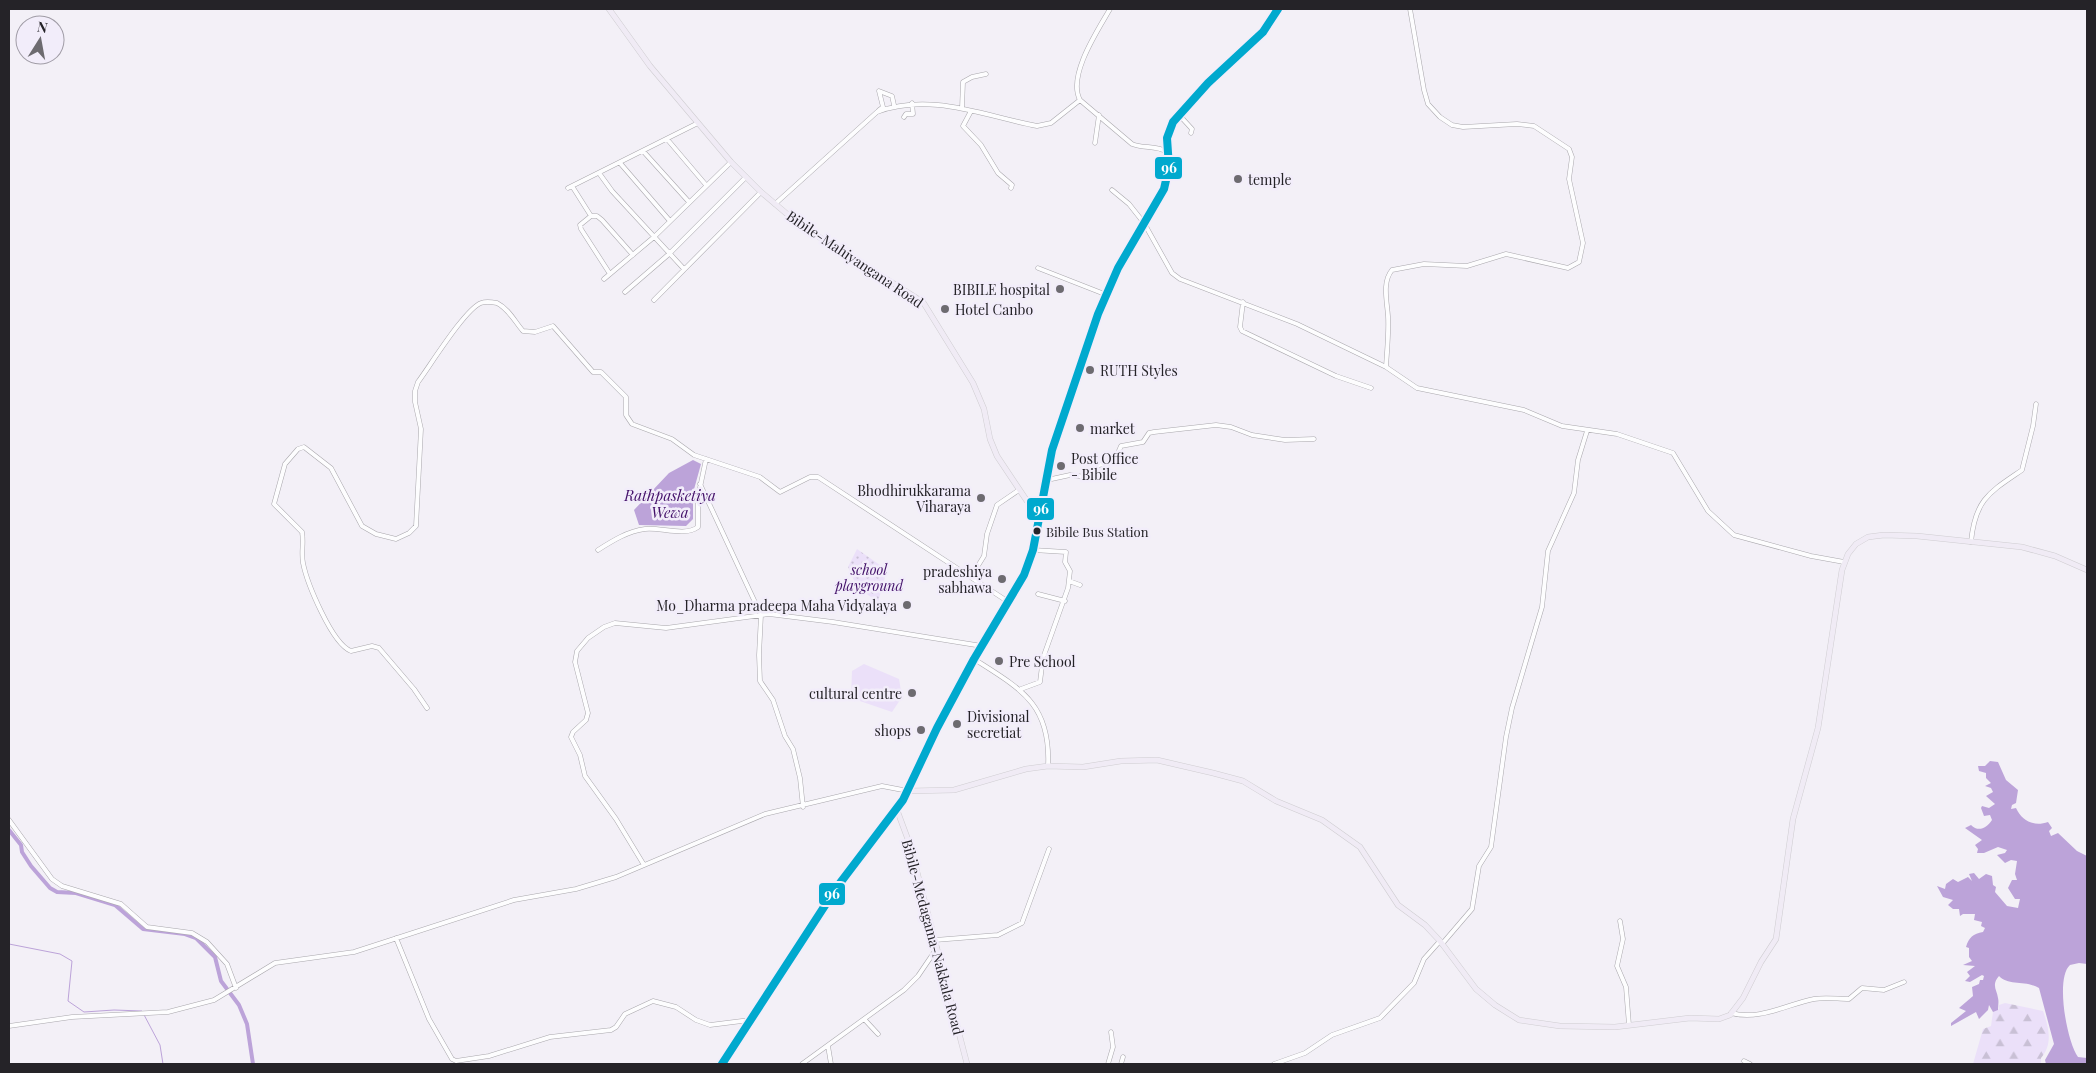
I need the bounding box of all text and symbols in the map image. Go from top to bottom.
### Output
north arrow [15,15,65,65]
text: N [36,16,49,37]
line badge: 96 [1154,156,1183,180]
text: 96 [1161,158,1177,177]
place label: temple [1248,170,1292,189]
marker: temple [1232,173,1244,185]
street label: Bibile-Mahiyangana Road [783,206,927,312]
place label: BIBILE hospital [953,280,1050,299]
marker: BIBILE hospital [1054,283,1066,295]
place label: Hotel Canbo [955,300,1033,319]
marker: Hotel Canbo [939,303,951,315]
place label: RUTH Styles [1100,361,1178,380]
marker: RUTH Styles [1084,364,1096,376]
place label: market [1090,419,1136,438]
marker: market [1074,422,1086,434]
place label: Post Office - Bibile [1071,449,1138,484]
marker: Post Office - Bibile [1055,460,1067,472]
place label: Bhodhirukkarama Viharaya [857,481,971,516]
water label: Rathpasketiya Wewa [623,485,716,522]
marker: Bhodhirukkarama Viharaya [975,492,987,504]
line badge: 96 [1026,497,1055,521]
text: 96 [1033,499,1049,518]
place label: Bibile Bus Station [1046,523,1149,540]
marker: Bibile Bus Station [1032,526,1042,536]
park label: school playground [834,560,903,595]
place label: pradeshiya sabhawa [923,562,992,597]
marker: pradeshiya sabhawa [996,573,1008,585]
place label: Mo_Dharma pradeepa Maha Vidyalaya [656,596,897,615]
marker: Mo_Dharma pradeepa Maha Vidyalaya [901,599,913,611]
place label: Pre School [1009,652,1076,671]
marker: Pre School [993,655,1005,667]
place label: cultural centre [809,684,902,703]
marker: cultural centre [906,687,918,699]
place label: Divisional secretiat [967,707,1030,742]
marker: Divisional secretiat [951,718,963,730]
place label: shops [874,721,911,740]
marker: shops [915,724,927,736]
street label: Bibile-Medagama-Nakkala Road [898,837,968,1037]
line badge: 96 [818,882,846,906]
text: 96 [824,884,840,903]

